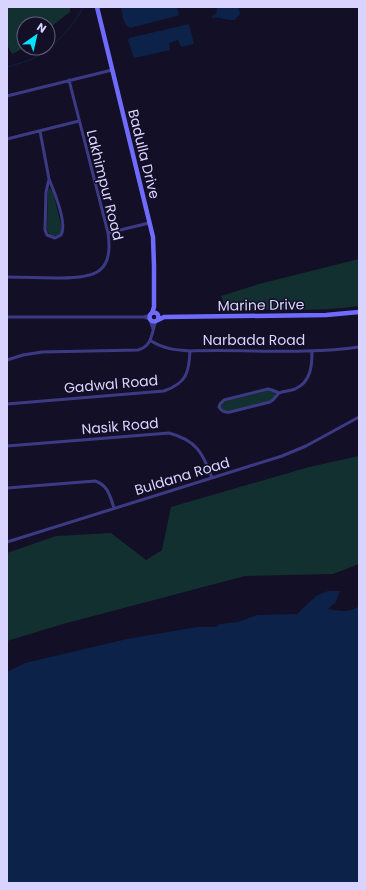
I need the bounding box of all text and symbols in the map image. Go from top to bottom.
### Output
north arrow [16,16,56,56]
text: N [34,19,49,37]
street label: Badulla Drive [123,107,165,201]
street label: Lakhimpur Road [82,128,128,242]
street label: Marine Drive [217,294,305,316]
street label: Narbada Road [203,330,305,350]
street label: Gadwal Road [63,370,159,398]
street label: Nasik Road [81,413,159,439]
street label: Buldana Road [132,452,232,500]

